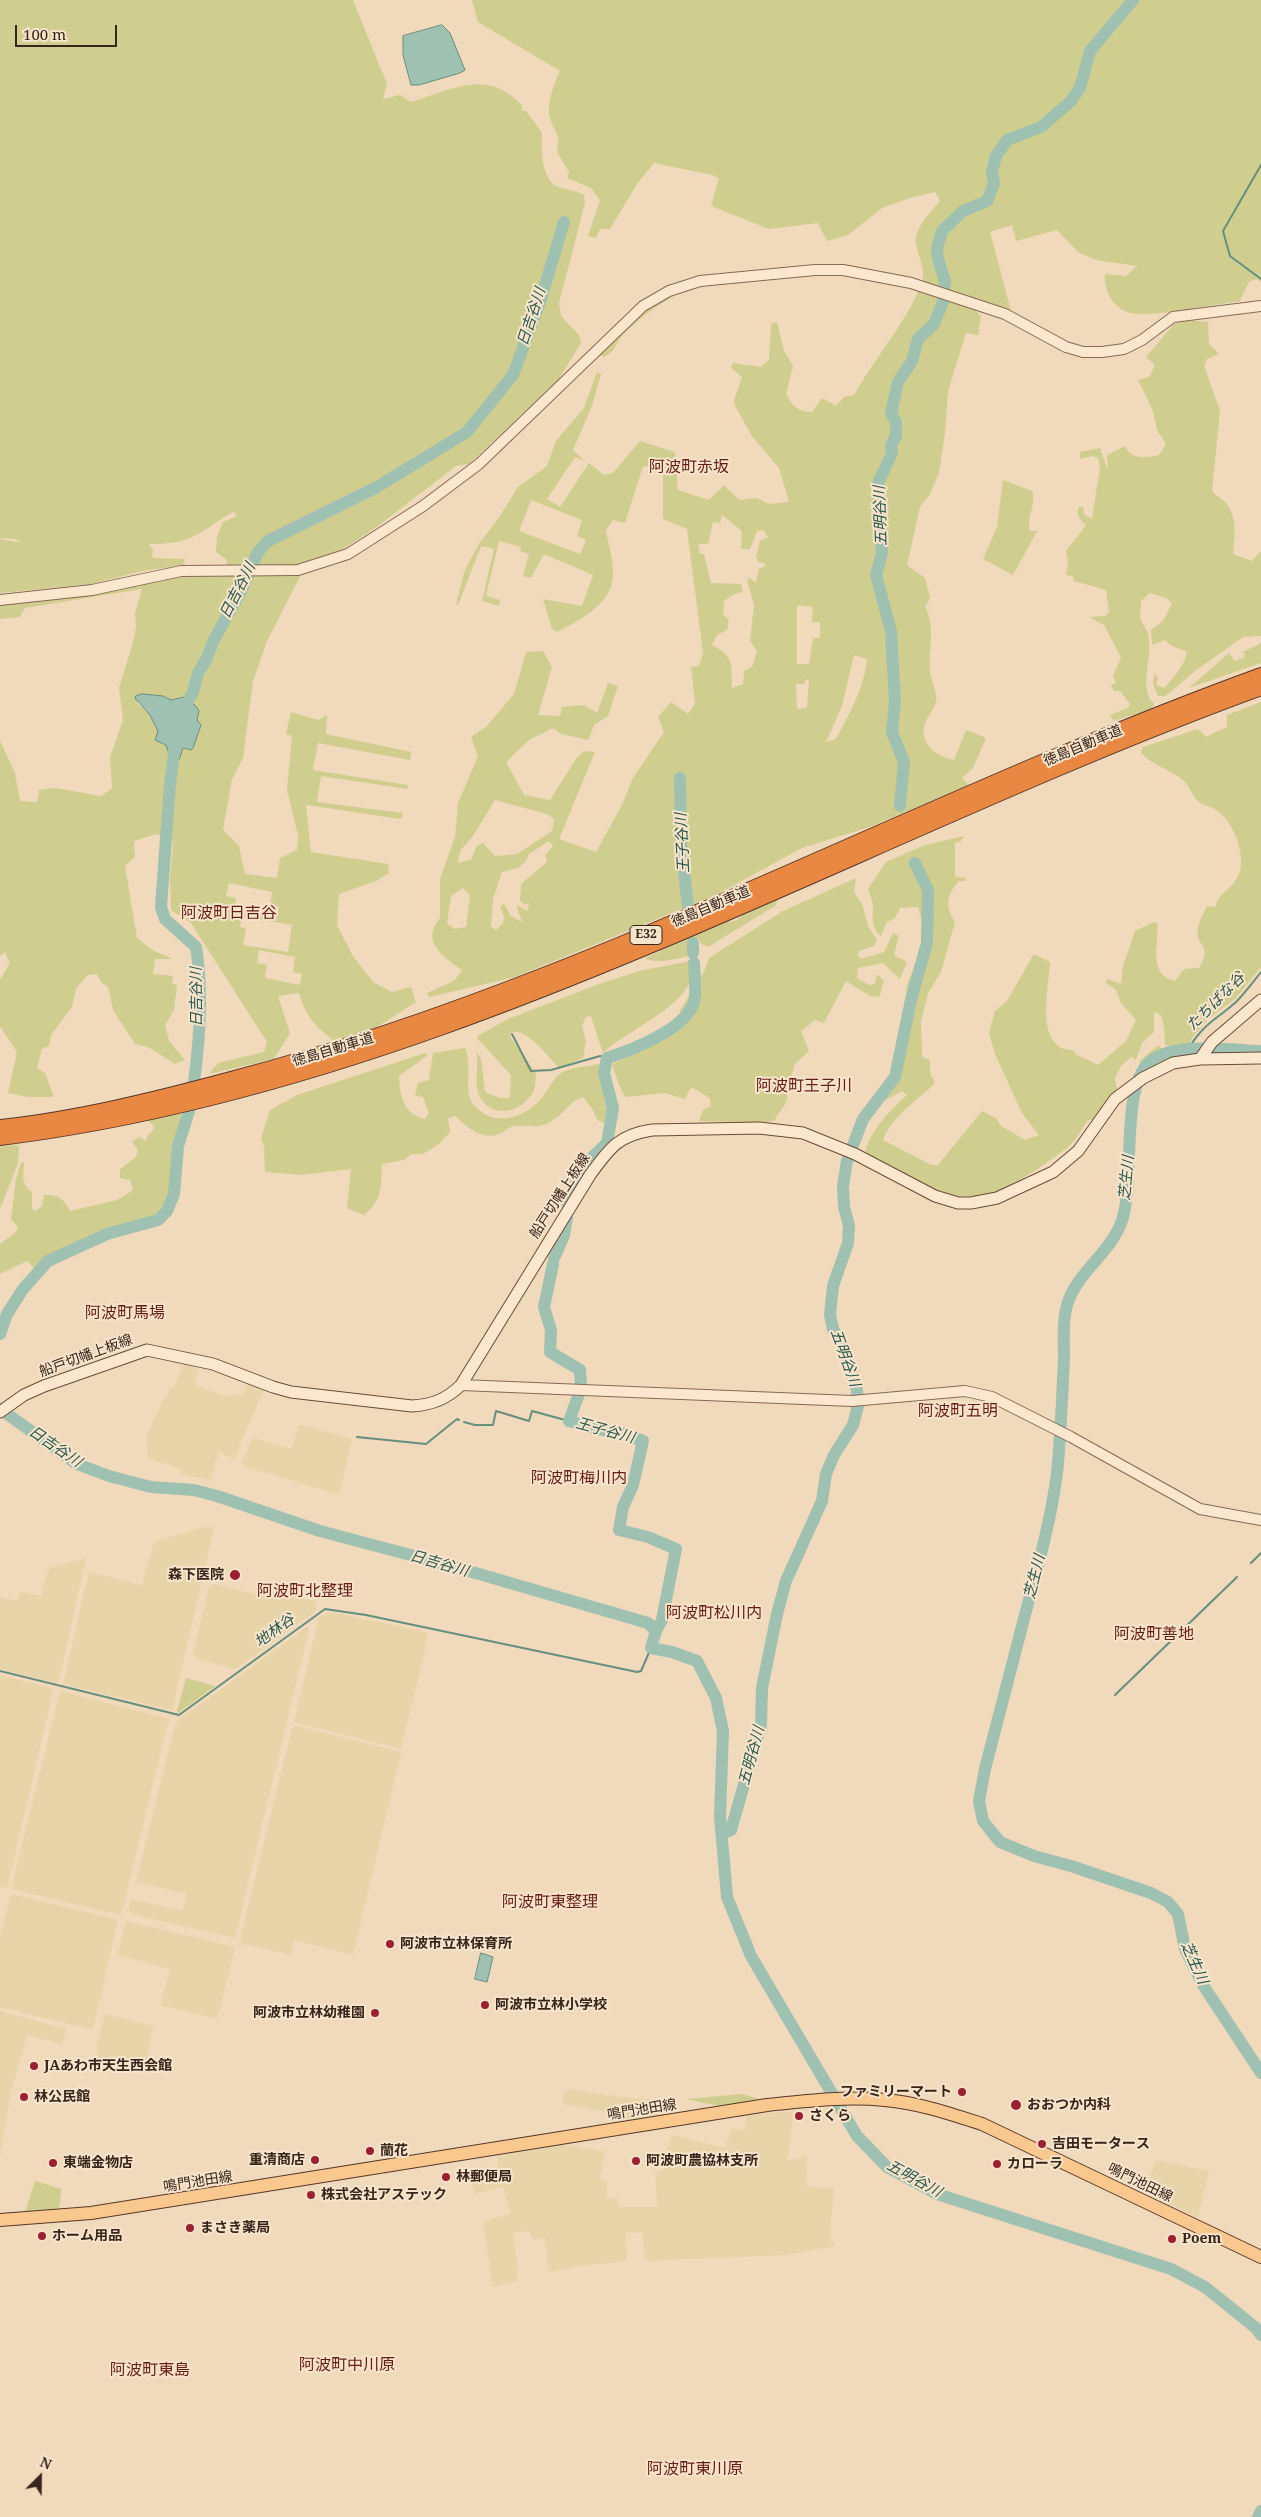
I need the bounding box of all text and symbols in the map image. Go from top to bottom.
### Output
scale bar [18,15,120,47]
text: 100 m [23,24,66,44]
water label: 日吉谷川 [514,286,550,348]
district label: 阿波町赤坂 [649,457,729,477]
water label: 五明谷川 [871,486,891,546]
water label: 日吉谷川 [216,560,260,622]
street label: 徳島自動車道 [1041,722,1125,770]
water label: 王子谷川 [672,813,694,873]
street label: 徳島自動車道 [669,883,753,931]
district label: 阿波町日吉谷 [181,903,277,923]
road number: E32 [630,926,662,944]
water label: 日吉谷川 [187,967,207,1027]
water label: たちばな谷 [1183,969,1249,1035]
street label: 徳島自動車道 [290,1030,376,1070]
district label: 阿波町王子川 [756,1076,852,1096]
street label: 船戸切幡上板線 [526,1150,594,1242]
water label: 芝生川 [1116,1155,1138,1201]
district label: 阿波町馬場 [85,1303,165,1323]
water label: 五明谷川 [826,1327,864,1389]
street label: 船戸切幡上板線 [37,1331,135,1381]
district label: 阿波町五明 [918,1401,998,1421]
water label: 王子谷川 [574,1415,636,1447]
water label: 日吉谷川 [25,1423,85,1471]
district label: 阿波町梅川内 [531,1468,627,1488]
water label: 日吉谷川 [408,1547,470,1581]
water label: 芝生川 [1021,1553,1049,1601]
place label: 森下医院 [168,1567,224,1583]
marker: 森下医院 [228,1568,242,1582]
district label: 阿波町北整理 [257,1581,353,1601]
district label: 阿波町松川内 [666,1603,762,1623]
water label: 地林谷 [252,1610,298,1652]
district label: 阿波町善地 [1114,1624,1194,1644]
water label: 五明谷川 [736,1725,768,1787]
district label: 阿波町東整理 [502,1892,598,1912]
place label: 阿波市立林保育所 [400,1936,512,1952]
marker: 阿波市立林保育所 [384,1938,396,1950]
water label: 芝生川 [1177,1939,1211,1987]
place label: 阿波市立林小学校 [495,1997,607,2013]
marker: 阿波市立林小学校 [479,1999,491,2011]
place label: 阿波市立林幼稚園 [253,2005,365,2021]
marker: 阿波市立林幼稚園 [369,2007,381,2019]
place label: JAあわ市天生西会館 [44,2058,172,2074]
marker: JAあわ市天生西会館 [28,2060,40,2072]
place label: ファミリーマート [840,2084,952,2100]
marker: ファミリーマート [956,2086,968,2098]
place label: 林公民館 [34,2089,90,2105]
marker: 林公民館 [18,2091,30,2103]
street label: 鳴門池田線 [606,2096,678,2124]
place label: おおつか内科 [1027,2097,1111,2113]
marker: おおつか内科 [1009,2098,1023,2112]
place label: さくら [809,2108,851,2124]
marker: さくら [793,2110,805,2122]
place label: 吉田モータース [1052,2136,1150,2152]
marker: 吉田モータース [1036,2138,1048,2150]
place label: 蘭花 [380,2143,408,2159]
marker: 蘭花 [364,2145,376,2157]
place label: 重清商店 [249,2152,305,2168]
place label: 阿波町農協林支所 [646,2153,758,2169]
marker: 重清商店 [309,2154,321,2166]
place label: 東端金物店 [63,2155,133,2171]
marker: 阿波町農協林支所 [630,2155,642,2167]
place label: カローラ [1007,2156,1063,2172]
marker: 東端金物店 [47,2157,59,2169]
water label: 五明谷川 [883,2157,945,2201]
marker: カローラ [991,2158,1003,2170]
street label: 鳴門池田線 [1105,2160,1175,2206]
street label: 鳴門池田線 [162,2168,234,2196]
place label: 林郵便局 [456,2169,512,2185]
marker: 林郵便局 [440,2171,452,2183]
place label: 株式会社アステック [321,2187,447,2203]
marker: 株式会社アステック [305,2189,317,2201]
place label: まさき薬局 [200,2220,270,2236]
marker: まさき薬局 [184,2222,196,2234]
place label: ホーム用品 [52,2228,122,2244]
marker: ホーム用品 [36,2230,48,2242]
place label: Poem [1182,2231,1221,2247]
marker: Poem [1166,2233,1178,2245]
district label: 阿波町中川原 [299,2355,395,2375]
district label: 阿波町東島 [110,2360,190,2380]
north arrow [15,2452,65,2502]
text: N [37,2452,55,2474]
district label: 阿波町東川原 [647,2459,743,2479]

